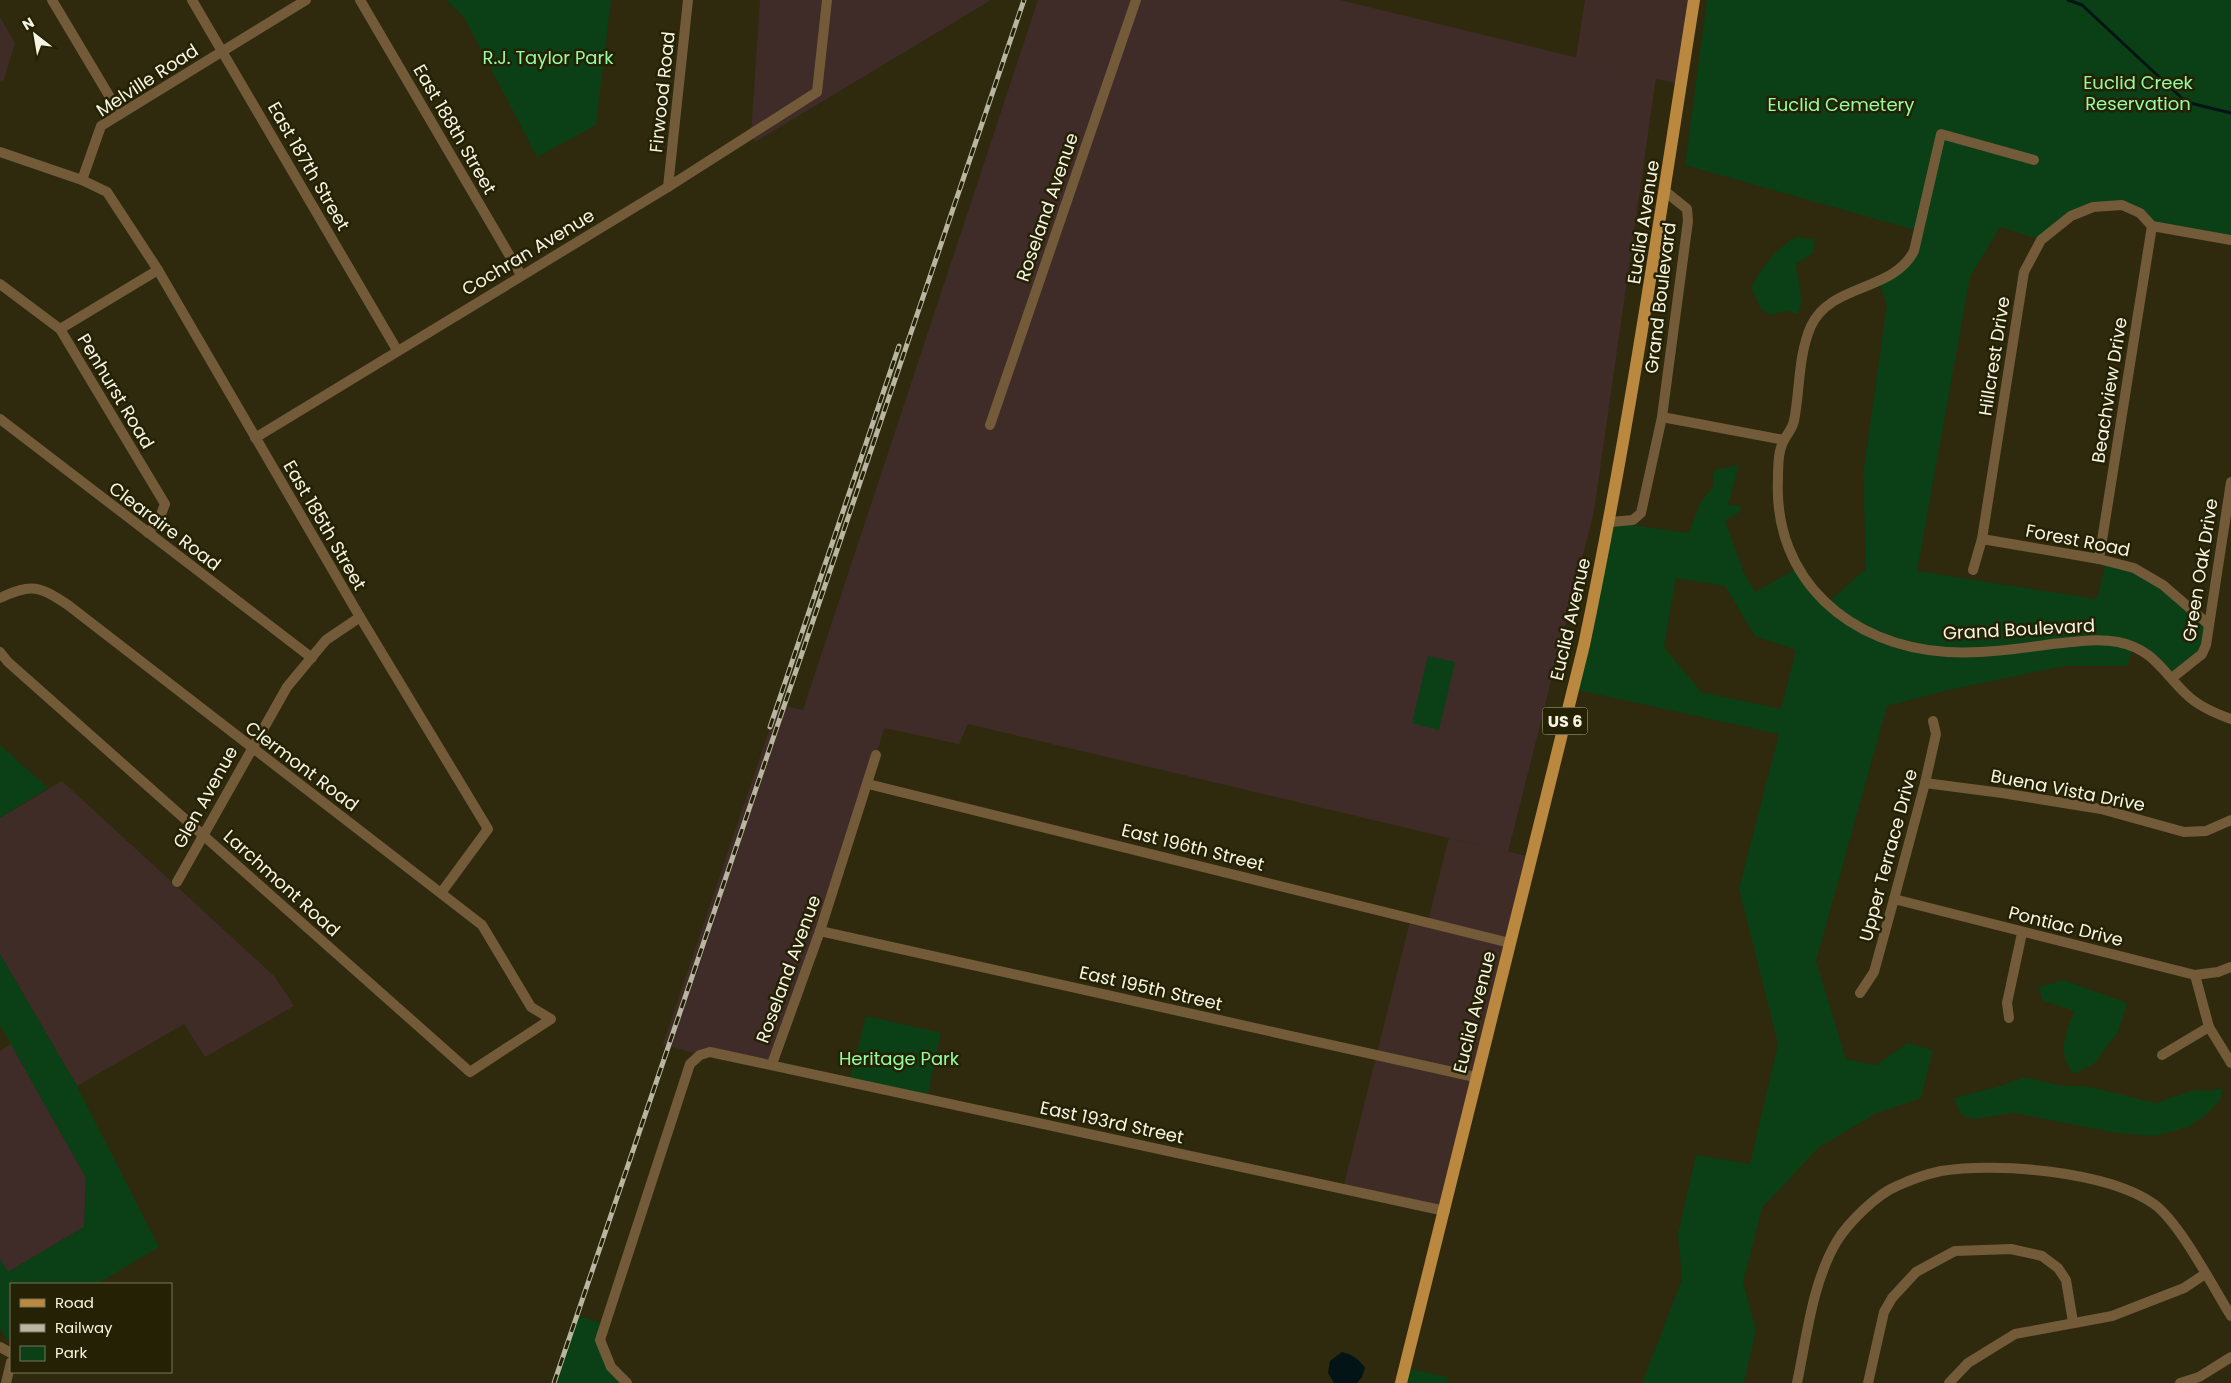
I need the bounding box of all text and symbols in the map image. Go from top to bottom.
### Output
north arrow [10,10,60,60]
text: N [19,13,38,35]
street label: Firwood Road [643,30,681,154]
street label: Melville Road [91,38,203,122]
park label: R.J. Taylor Park [483,45,614,70]
street label: East 188th Street [408,59,502,199]
park label: Euclid Creek Reservation [2083,70,2194,116]
park label: Euclid Cemetery [1768,92,1914,117]
street label: East 187th Street [262,97,356,235]
street label: Roseland Avenue [1010,129,1084,285]
street label: Euclid Avenue [1621,158,1665,286]
street label: Cochran Avenue [457,202,599,302]
street label: Grand Boulevard [1638,221,1682,375]
street label: Hillcrest Drive [1972,295,2016,417]
street label: Beachview Drive [2085,315,2133,465]
street label: Penhurst Road [72,329,160,453]
street label: East 185th Street [278,455,372,595]
street label: Clearaire Road [104,476,226,576]
street label: Green Oak Drive [2176,496,2224,644]
street label: Forest Road [2024,518,2132,562]
street label: Euclid Avenue [1544,555,1596,683]
street label: Grand Boulevard [1942,613,2096,645]
road number: US 6 [1542,708,1588,734]
street label: Clermont Road [240,715,364,817]
street label: Glen Avenue [167,741,243,853]
street label: Buena Vista Drive [1989,763,2147,817]
street label: Upper Terrace Drive [1853,766,1923,944]
street label: East 196th Street [1119,817,1267,877]
street label: Larchmont Road [218,824,346,942]
street label: Roseland Avenue [750,892,826,1046]
street label: Pontiac Drive [2006,900,2126,952]
street label: Euclid Avenue [1447,948,1501,1076]
street label: East 195th Street [1077,959,1225,1017]
park label: Heritage Park [839,1046,960,1071]
street label: East 193rd Street [1038,1095,1186,1149]
legend [10,1283,172,1373]
text: Road [55,1292,94,1313]
text: Railway [55,1317,113,1338]
text: Park [55,1342,87,1363]

